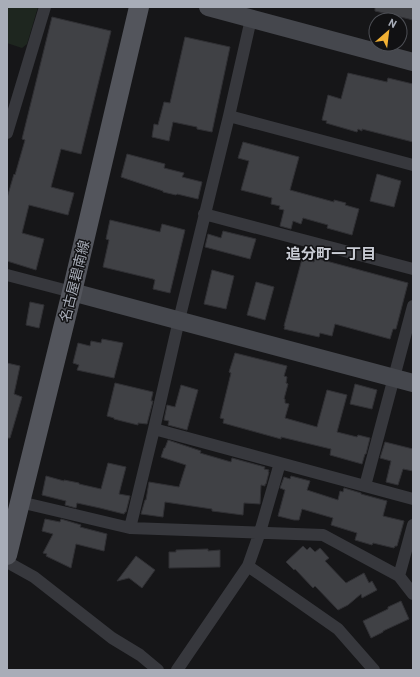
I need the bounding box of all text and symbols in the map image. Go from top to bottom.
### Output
north arrow [368,12,408,52]
text: N [387,15,399,30]
street label: 名古屋碧南線 [56,238,92,324]
district label: 追分町一丁目 [286,244,376,262]

